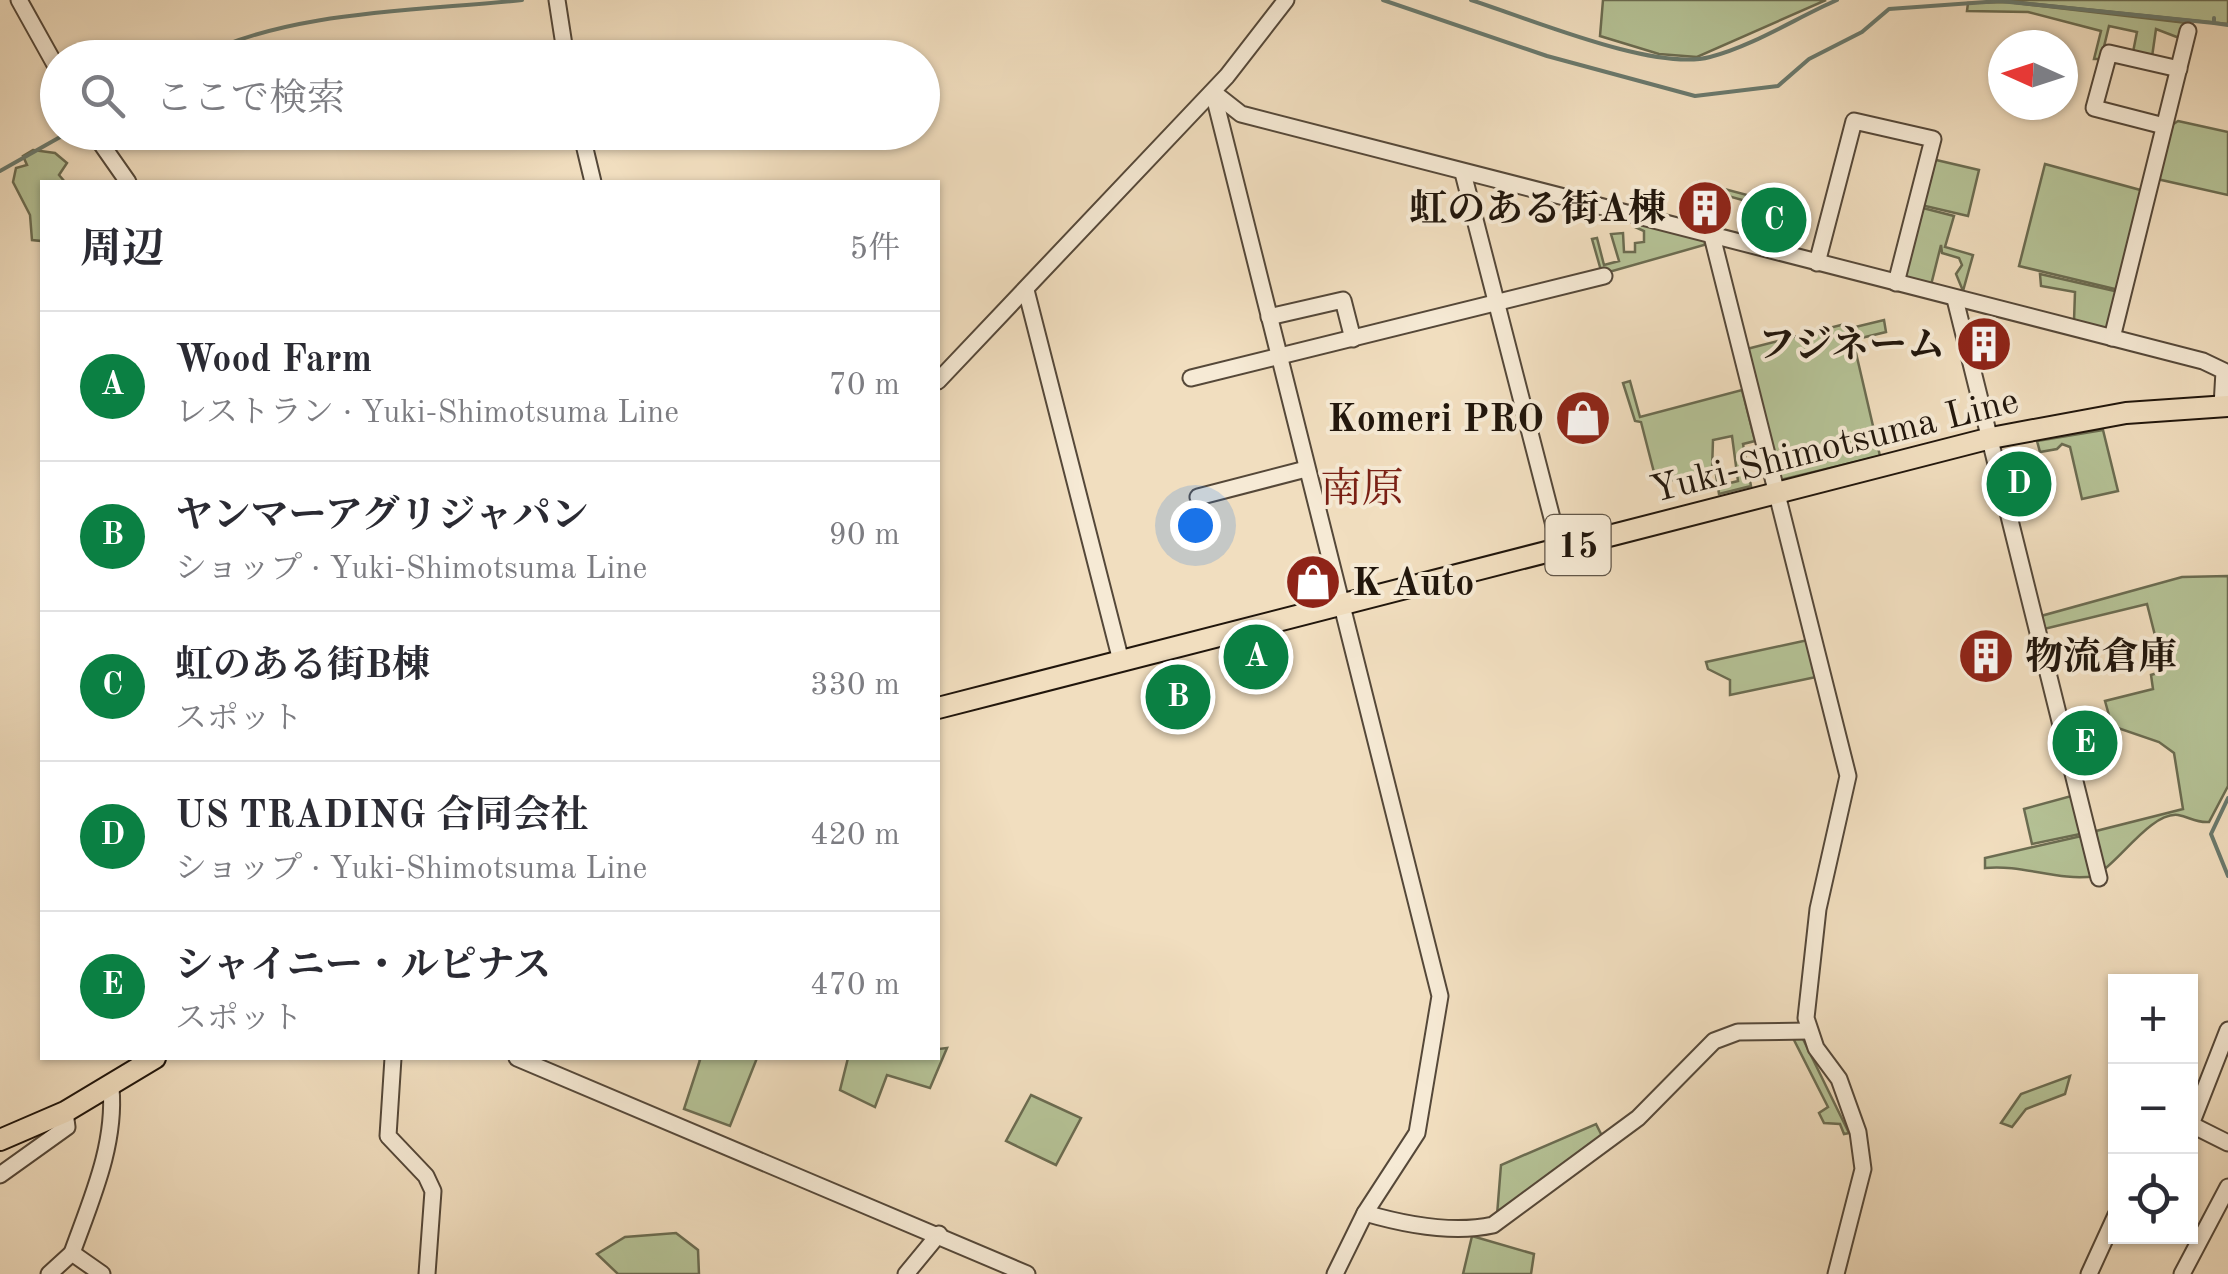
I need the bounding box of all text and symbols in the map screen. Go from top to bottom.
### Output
north arrow [1988,30,2078,120]
search box [40,40,940,150]
icon: search [75,68,130,123]
text: ここで検索 [155,81,345,119]
building icon: 虹のある街A棟 [1675,178,1735,238]
pin: C [1742,182,1806,258]
place label: 虹のある街A棟 [1409,188,1666,230]
text: 周辺 [80,230,164,272]
text: 5件 [849,234,900,266]
building icon: フジネーム [1954,314,2014,374]
place label: フジネーム [1758,325,1945,366]
text: Wood Farm [175,342,372,380]
text: A [100,370,125,402]
text: 70 m [829,370,900,402]
street label: Yuki-Shimotsuma Line [1647,383,2023,511]
shop icon: Komeri PRO [1553,388,1613,448]
text: レストラン · Yuki-Shimotsuma Line [175,398,679,430]
place label: Komeri PRO [1327,402,1544,440]
pin: D [1986,446,2052,522]
district label: 南原 [1320,466,1404,512]
text: ヤンマーアグリジャパン [175,498,589,536]
your location [1170,500,1221,551]
road number: 15 [1546,515,1610,575]
text: B [101,520,124,552]
text: 90 m [829,520,900,552]
shop icon: K Auto [1283,552,1343,612]
text: ショップ · Yuki-Shimotsuma Line [175,554,647,586]
place label: K Auto [1352,566,1474,604]
pin: A [1224,620,1288,694]
building icon: 物流倉庫 [1956,626,2016,686]
place label: 物流倉庫 [2025,636,2177,678]
text: 虹のある街B棟 [175,648,430,686]
pin: B [1146,660,1210,734]
text: C [102,670,123,702]
text: 330 m [810,670,900,702]
text: スポット [175,704,303,736]
pin: E [2052,706,2118,780]
text: US TRADING 合同会社 [175,798,589,836]
text: D [100,820,125,852]
text: 420 m [810,820,900,852]
text: ショップ · Yuki-Shimotsuma Line [175,854,647,886]
text: シャイニー・ルピナス [175,948,551,986]
text: E [101,970,124,1002]
text: 470 m [810,970,900,1002]
map controls [2108,974,2198,1244]
button: + [2108,974,2198,1064]
text: スポット [175,1004,303,1036]
button: − [2108,1064,2198,1154]
button: locate [2108,1154,2198,1244]

